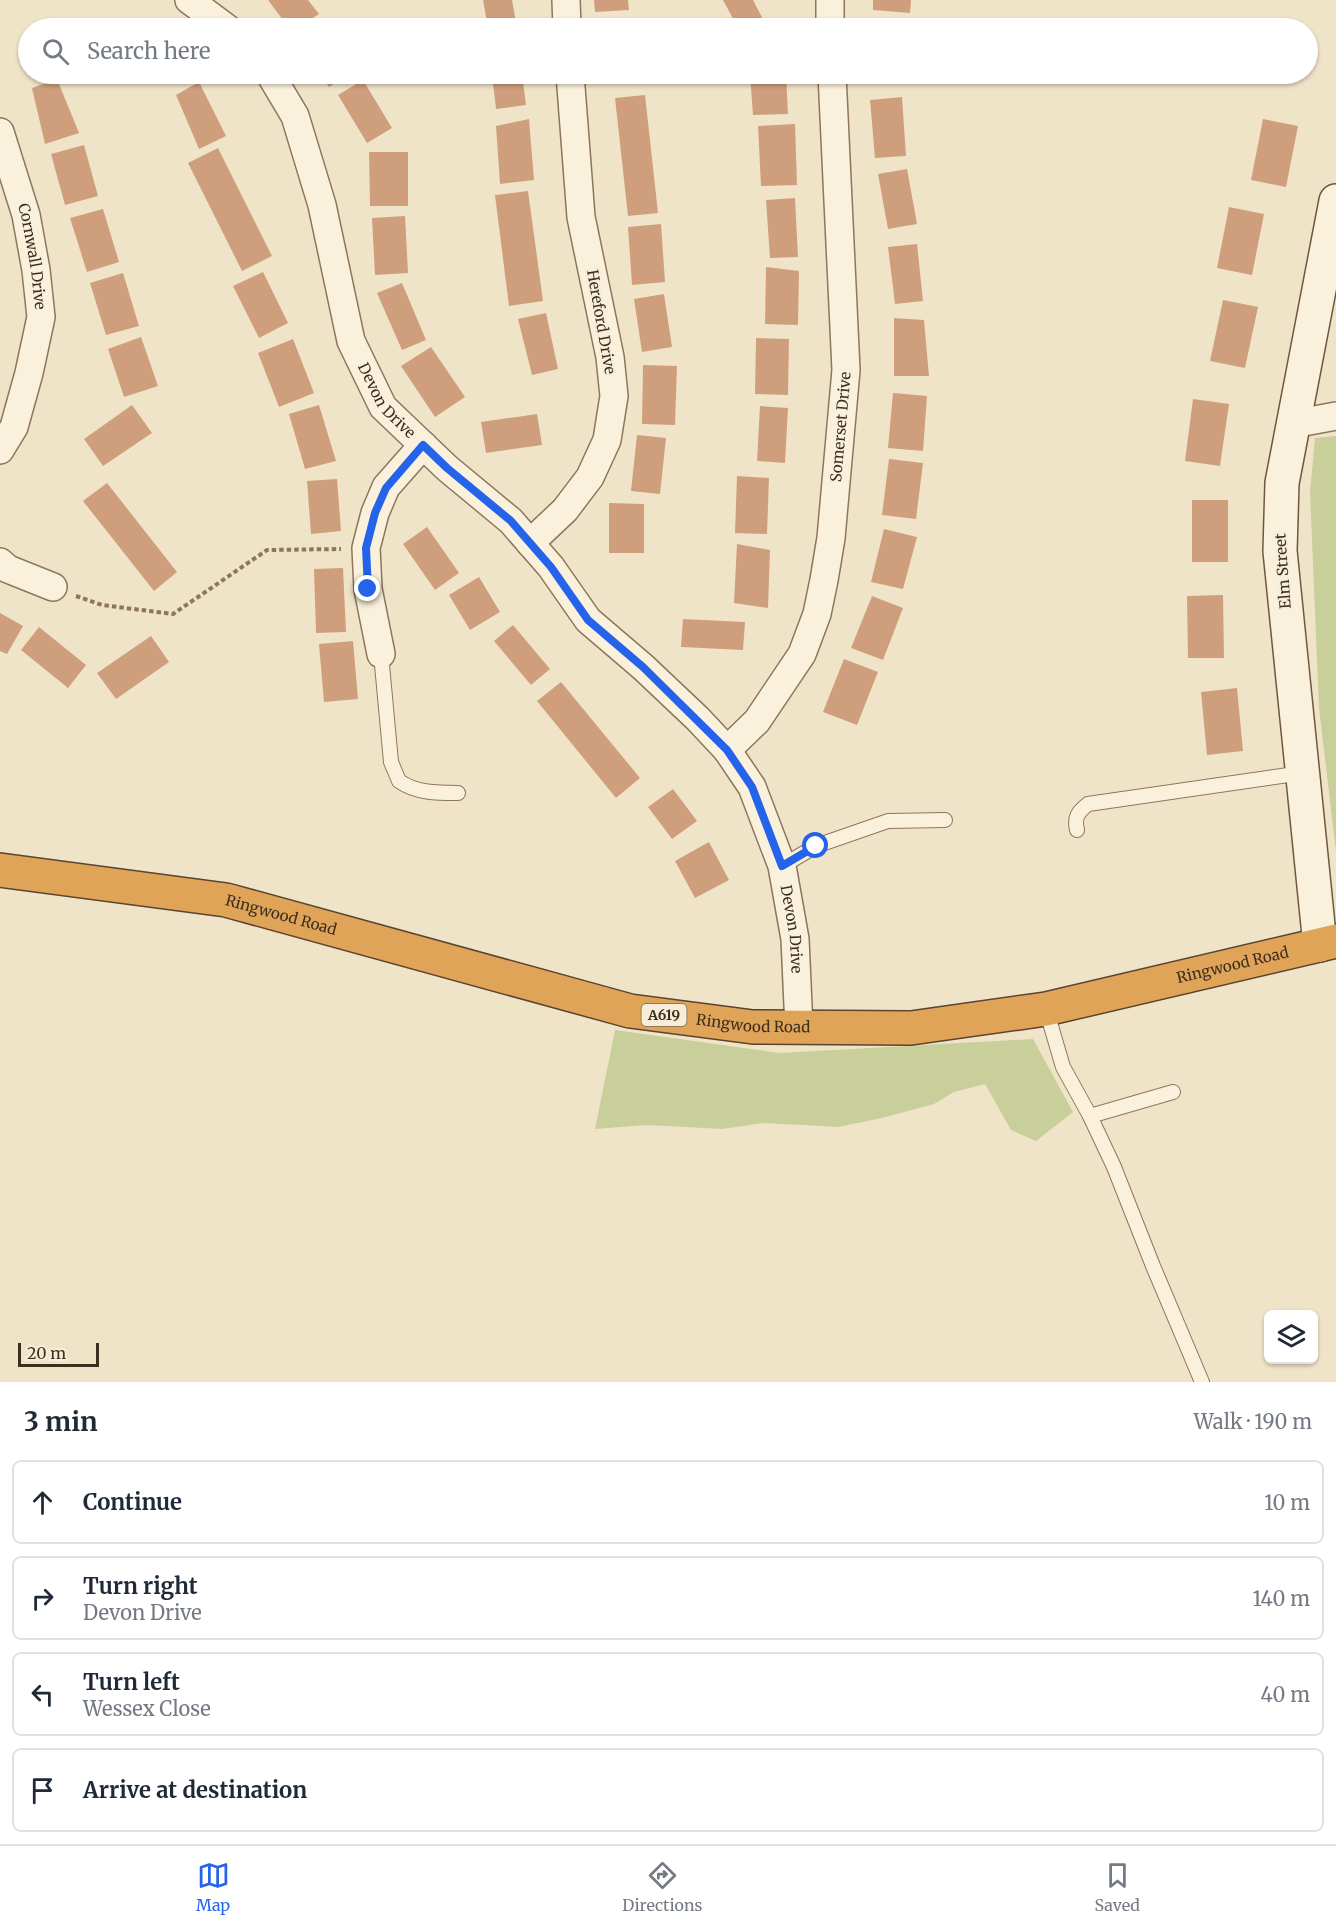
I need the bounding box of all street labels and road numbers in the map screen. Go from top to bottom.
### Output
street label: Cornwall Drive [14,201,50,311]
street label: Hereford Drive [583,268,620,376]
street label: Devon Drive [354,360,420,442]
street label: Somerset Drive [826,371,855,483]
street label: Elm Street [1270,532,1295,609]
street label: Devon Drive [777,883,807,974]
street label: Ringwood Road [223,890,339,939]
street label: Ringwood Road [1175,942,1290,987]
road number: A619 [642,1004,686,1026]
street label: Ringwood Road [695,1010,810,1036]

